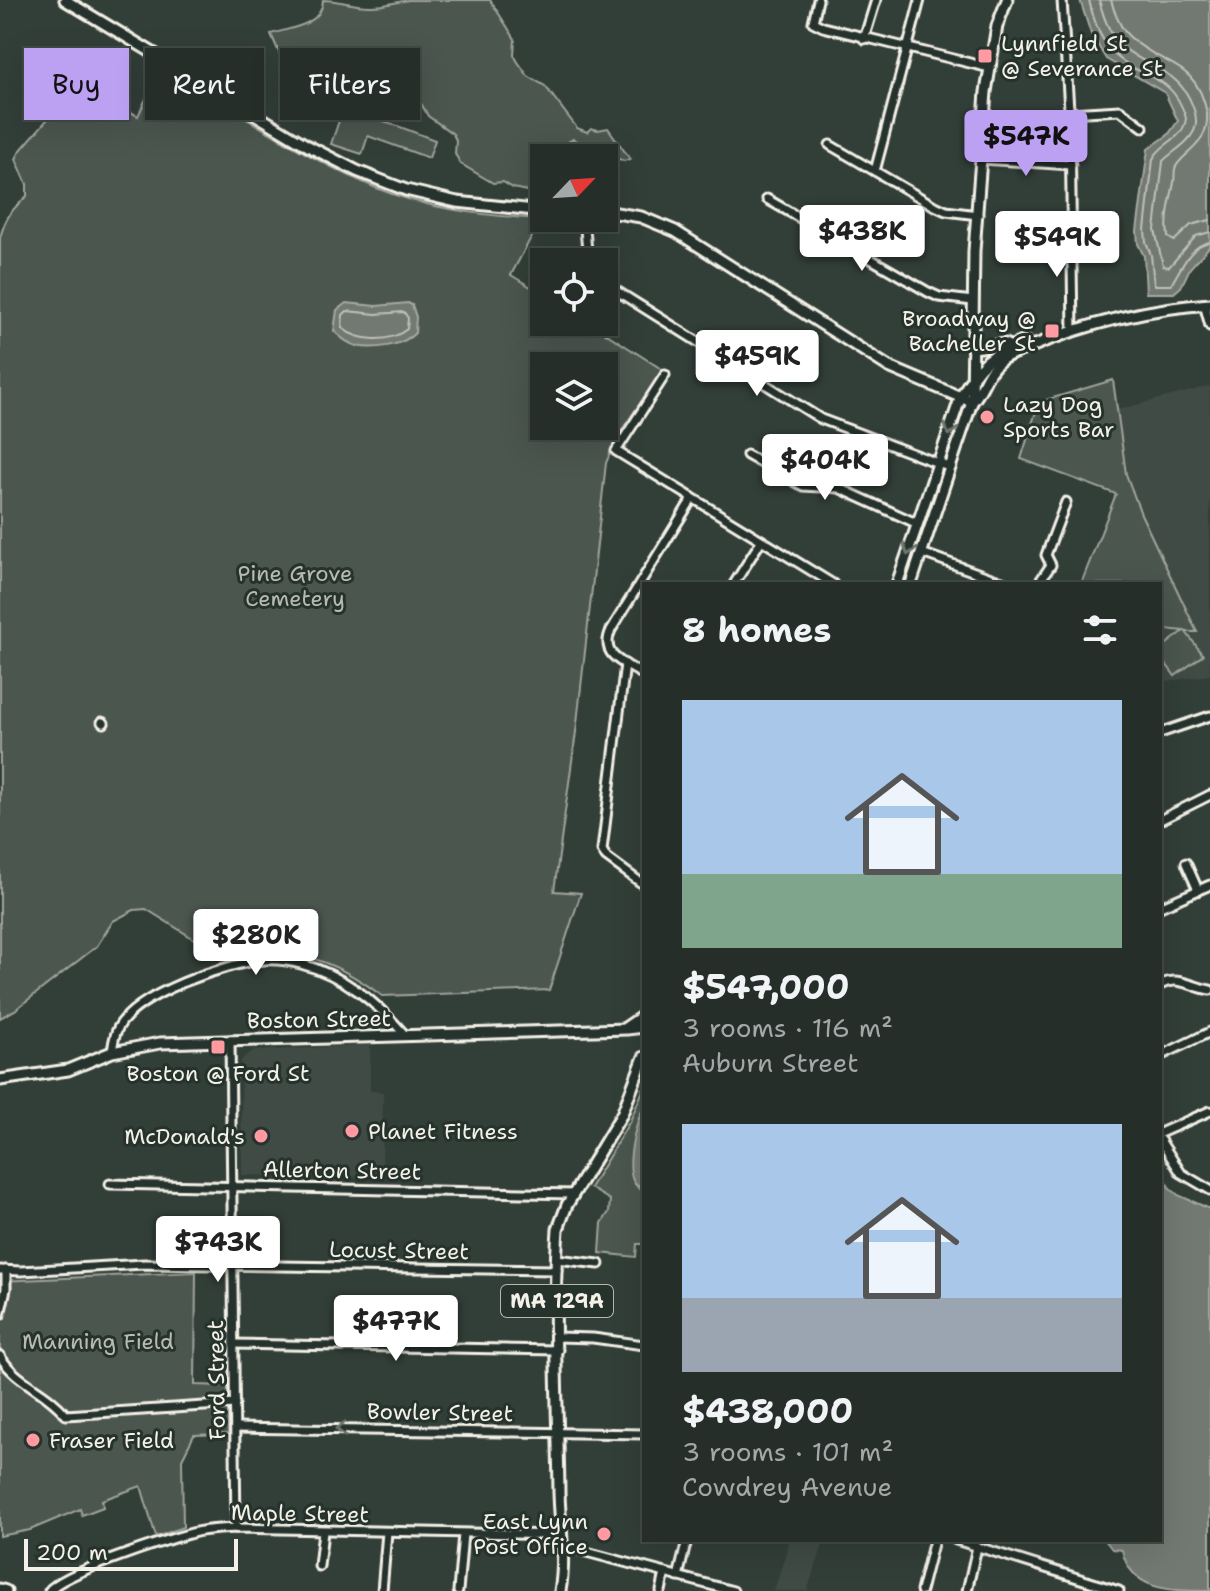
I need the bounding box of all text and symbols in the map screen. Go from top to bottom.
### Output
place label: Lynnfield St @ Severance St [1001,29,1163,83]
marker: Lynnfield St @ Severance St [976,47,994,65]
chip: Buy [24,48,129,120]
chip: Rent [145,48,264,120]
chip: Filters [280,48,420,120]
pin: $547K [970,110,1082,178]
text: $547K [982,118,1070,153]
north arrow [530,144,618,232]
map controls [530,144,618,440]
pin: $438K [806,205,918,273]
pin: $549K [1001,211,1113,279]
text: $438K [818,213,906,248]
text: $549K [1013,219,1101,254]
button: locate [530,248,618,336]
place label: Broadway @ Bacheller St [902,304,1036,358]
marker: Broadway @ Bacheller St [1043,322,1061,340]
pin: $459K [701,330,813,398]
text: $459K [714,338,800,373]
button: layers [530,352,618,440]
place label: Lazy Dog Sports Bar [1003,390,1114,444]
marker: Lazy Dog Sports Bar [978,408,996,426]
one-way arrow [943,422,959,436]
pin: $404K [769,434,881,502]
text: $404K [780,442,870,477]
one-way arrow [902,543,918,557]
park label: Pine Grove Cemetery [238,559,352,613]
text: 8 homes [682,607,831,653]
icon: filters [1078,608,1122,652]
icon: home [830,752,974,896]
pin: $280K [200,909,312,977]
text: $280K [211,917,301,952]
text: $547,000 [682,964,850,1010]
street label: Boston Street [247,1004,391,1035]
text: 3 rooms · 116 m² [682,1010,893,1045]
marker: Boston @ Ford St [209,1038,227,1056]
text: Auburn Street [682,1045,859,1080]
place label: Boston @ Ford St [126,1059,310,1088]
place label: Planet Fitness [368,1117,518,1146]
place label: McDonald's [124,1122,245,1151]
marker: Planet Fitness [343,1122,361,1140]
marker: McDonald's [252,1127,270,1145]
street label: Allerton Street [263,1155,421,1186]
icon: home [830,1176,974,1320]
pin: $743K [162,1216,274,1284]
text: $743K [174,1224,262,1259]
street label: Locust Street [329,1235,469,1266]
road number: MA 129A [501,1285,613,1317]
pin: $477K [340,1295,452,1363]
text: $477K [352,1303,440,1338]
street label: Ford Street [201,1320,232,1440]
park label: Manning Field [22,1327,174,1356]
text: $438,000 [682,1388,853,1434]
street label: Bowler Street [367,1397,513,1428]
one-way arrow [334,1420,347,1438]
place label: Fraser Field [49,1426,174,1455]
marker: Fraser Field [24,1431,42,1449]
text: 3 rooms · 101 m² [682,1434,893,1469]
text: Cowdrey Avenue [682,1469,892,1504]
street label: Maple Street [231,1498,369,1529]
place label: East Lynn Post Office [473,1507,588,1561]
marker: East Lynn Post Office [595,1525,613,1543]
scale bar [24,1535,238,1571]
text: 200 m [36,1538,108,1567]

